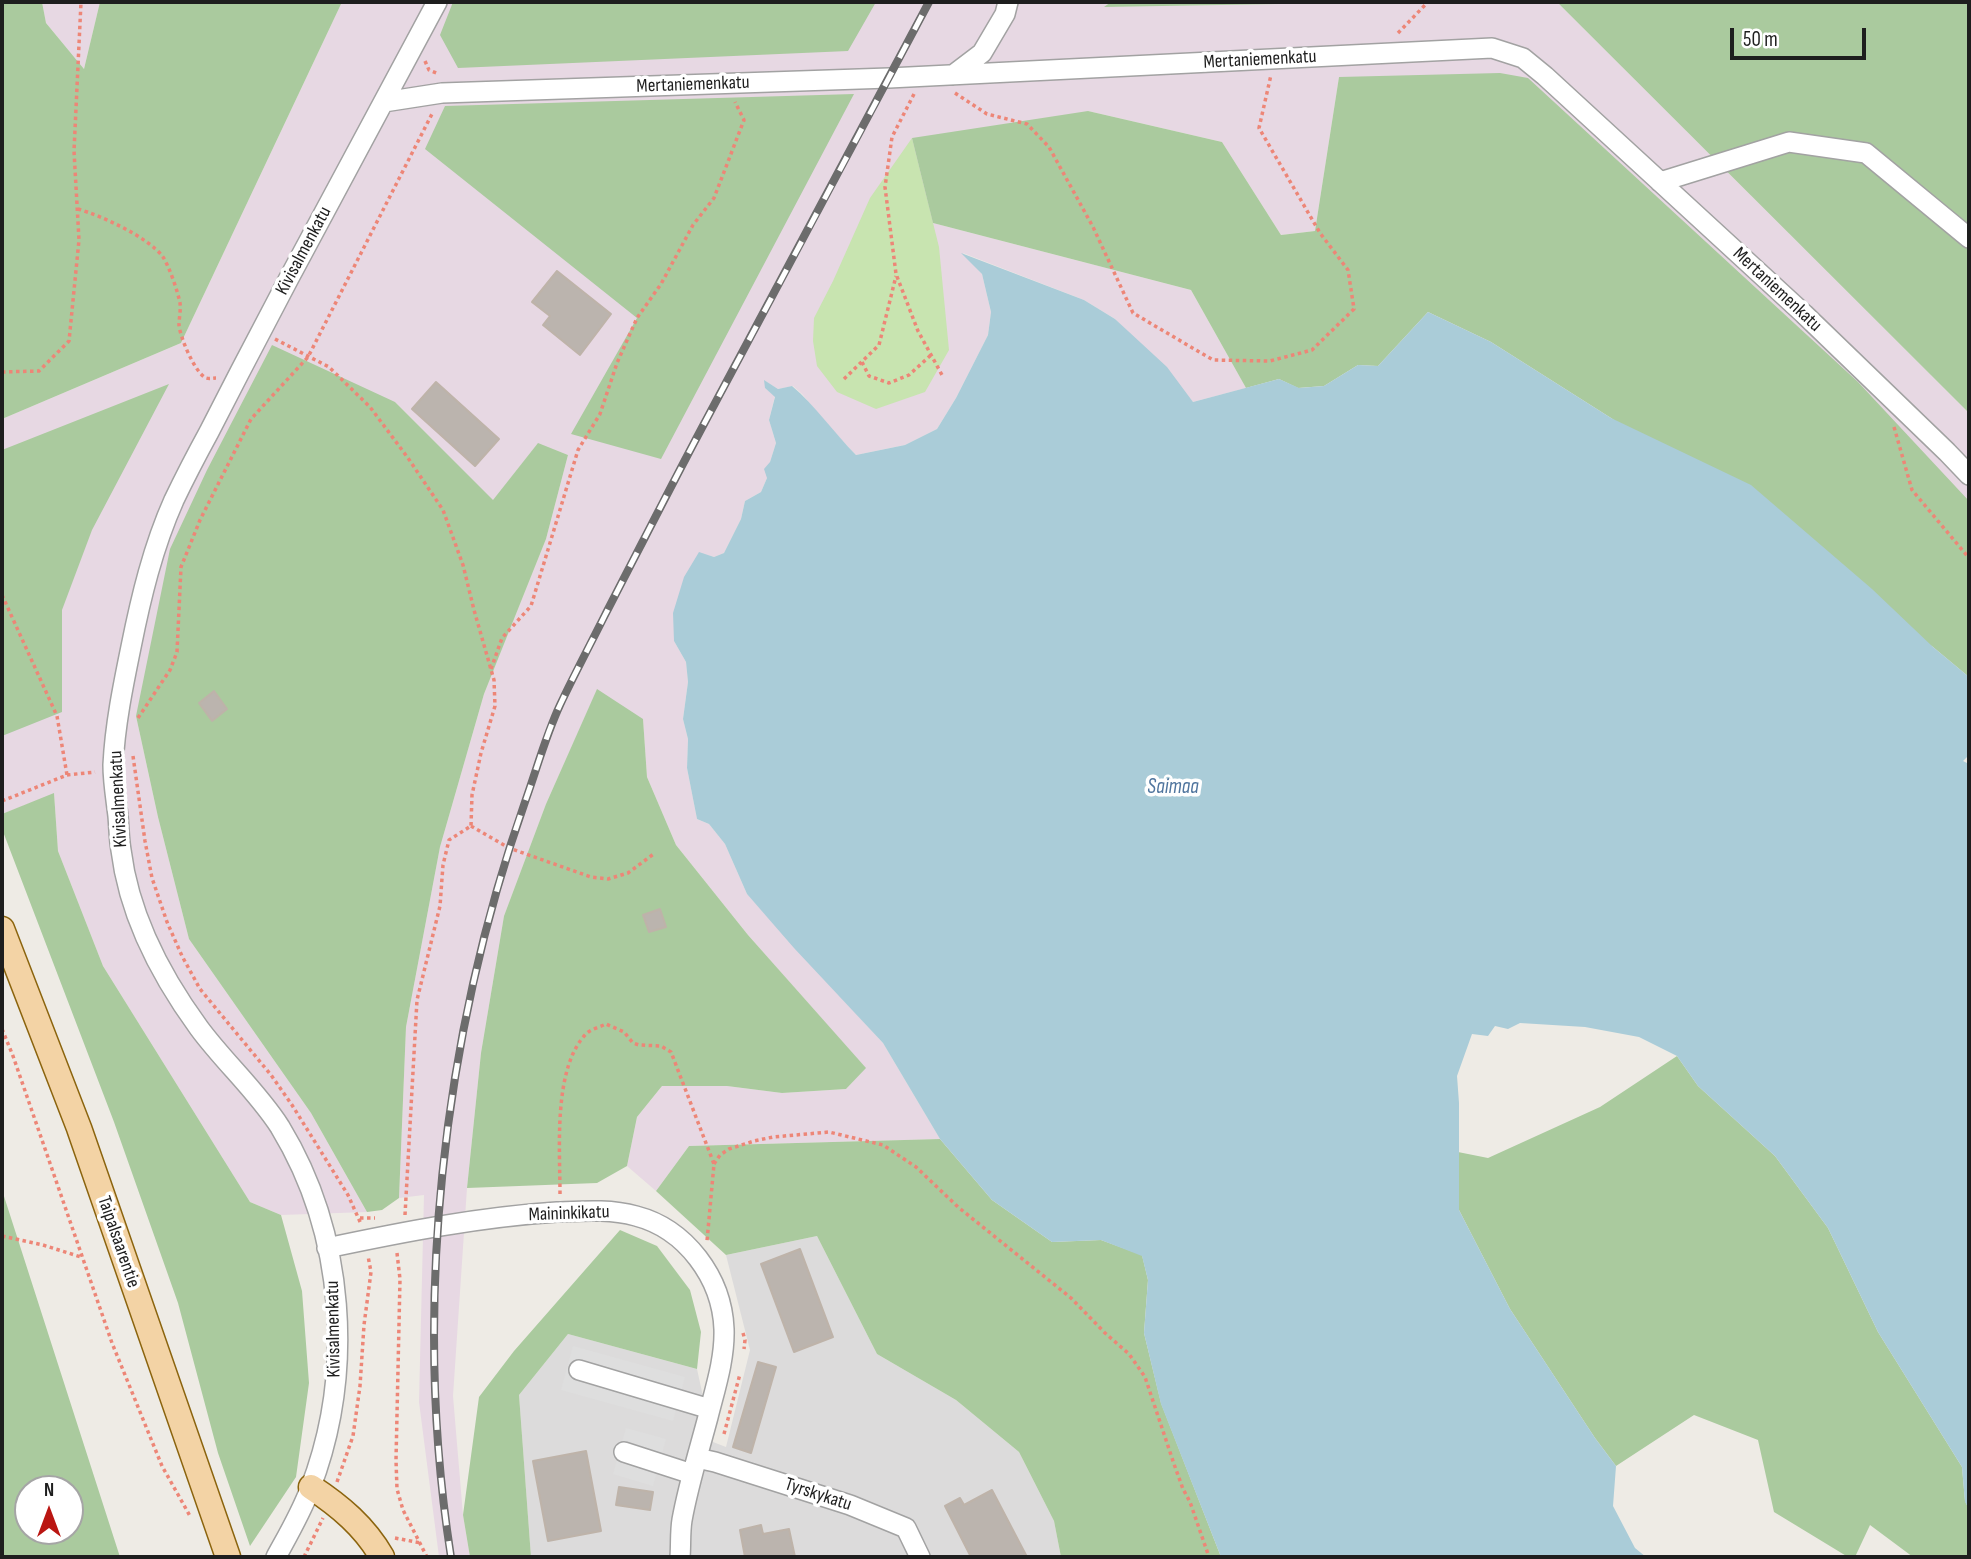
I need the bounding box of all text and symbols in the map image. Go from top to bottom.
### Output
scale bar [1733,14,1870,58]
text: 50 m [1743,27,1778,52]
street label: Mertaniemenkatu [1203,46,1317,74]
street label: Mertaniemenkatu [636,72,750,98]
street label: Kivisalmenkatu [271,203,337,299]
street label: Mertaniemenkatu [1728,243,1826,337]
street label: Kivisalmenkatu [105,750,133,848]
water label: Saimaa [1147,775,1199,801]
street label: Taipalsaarentie [92,1193,144,1291]
street label: Maininkikatu [528,1201,610,1227]
street label: Kivisalmenkatu [322,1280,346,1378]
street label: Tyrskykatu [782,1473,854,1517]
north arrow [14,1475,84,1545]
text: N [44,1479,54,1502]

